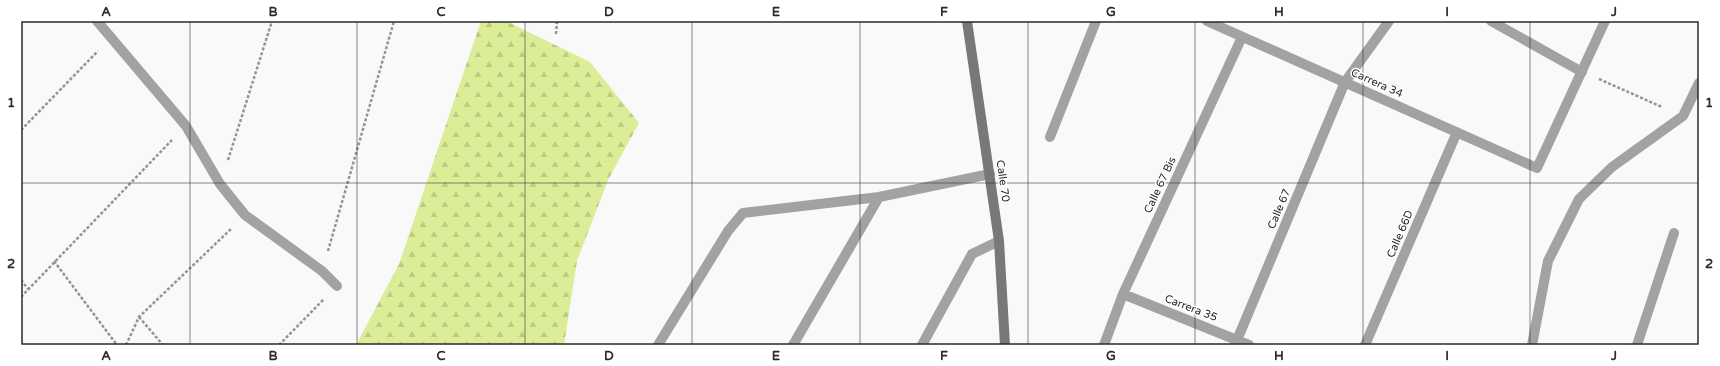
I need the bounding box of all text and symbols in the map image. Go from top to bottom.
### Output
text: A [101,4,111,20]
text: B [268,4,278,20]
text: C [436,4,446,20]
text: D [604,4,614,20]
text: E [772,4,780,20]
text: F [940,4,948,20]
text: G [1106,4,1116,20]
text: H [1274,4,1284,20]
text: I [1445,4,1449,20]
text: J [1610,4,1617,20]
street label: Carrera 34 [1349,66,1405,100]
text: 1 [7,95,15,111]
text: 1 [1705,95,1713,111]
street label: Calle 67 Bis [1141,155,1179,215]
street label: Calle 70 [994,159,1012,203]
street label: Calle 67 [1265,187,1293,231]
street label: Calle 66D [1384,208,1416,260]
text: 2 [7,256,15,272]
text: 2 [1705,256,1713,272]
street label: Carrera 35 [1163,292,1219,324]
text: A [101,348,111,364]
text: B [268,348,278,364]
text: C [436,348,446,364]
text: D [604,348,614,364]
text: E [772,348,780,364]
text: F [940,348,948,364]
text: G [1106,348,1116,364]
text: H [1274,348,1284,364]
text: I [1445,348,1449,364]
text: J [1610,348,1617,364]

